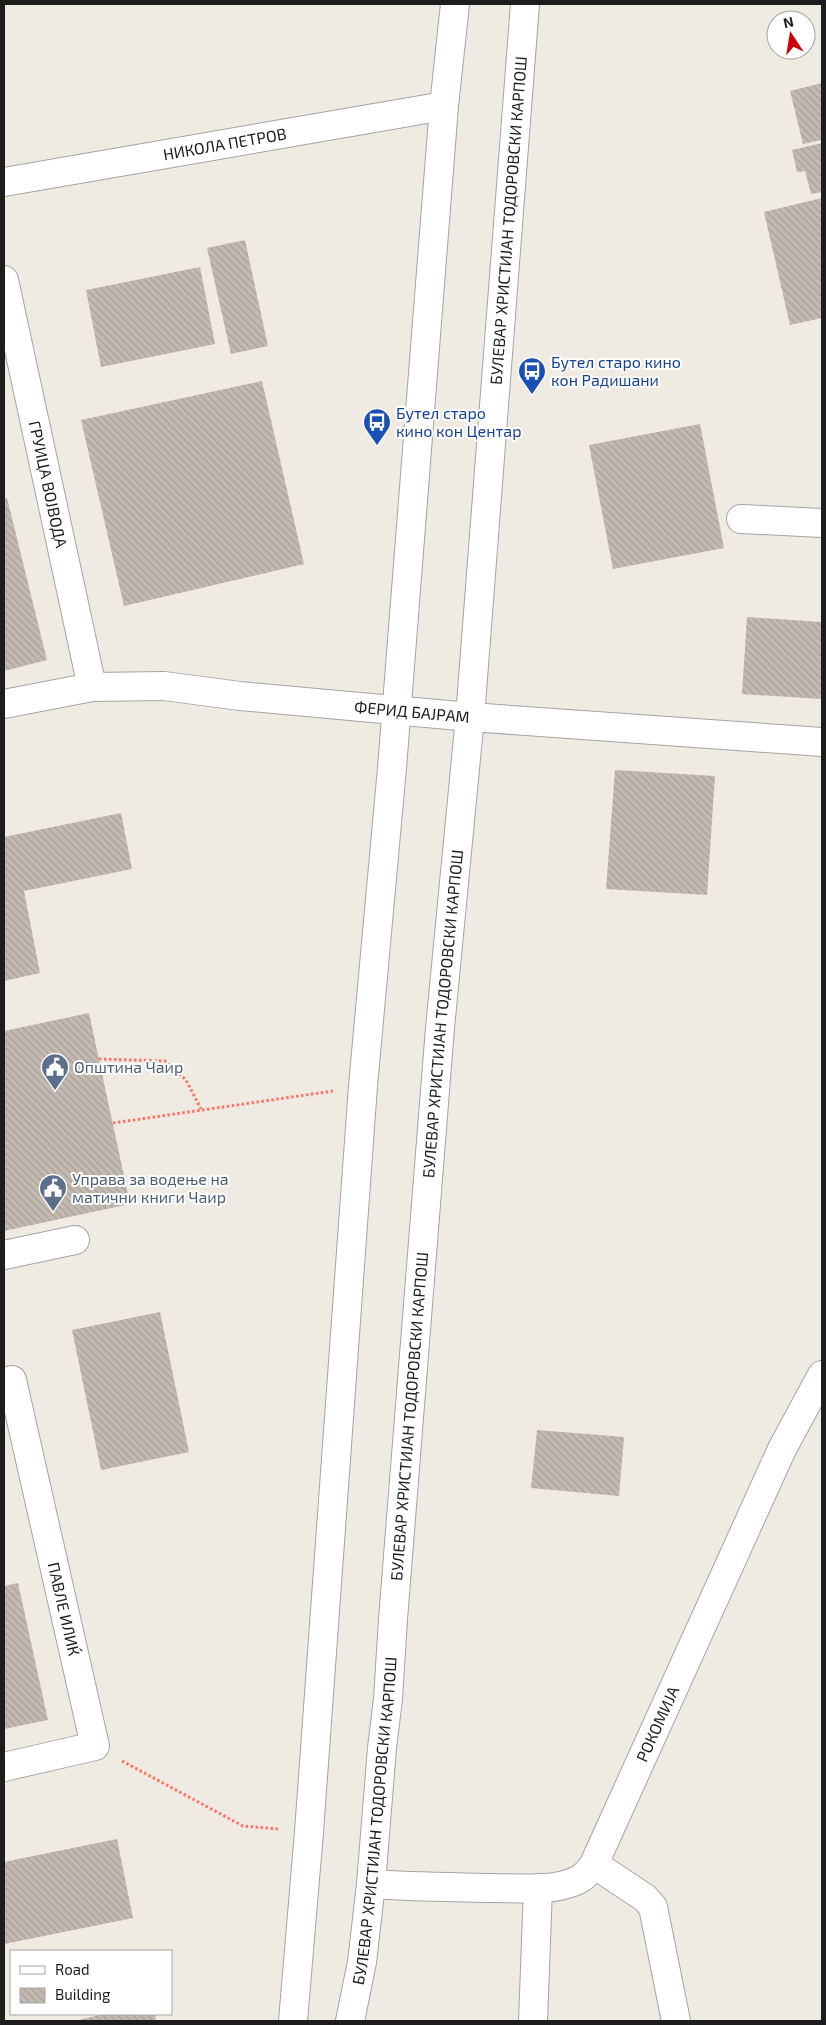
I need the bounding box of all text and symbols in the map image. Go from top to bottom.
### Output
north arrow [766,10,816,60]
text: N [781,12,795,31]
street label: БУЛЕВАР ХРИСТИЈАН ТОДОРОВСКИ КАРПОШ [486,55,530,386]
street label: НИКОЛА ПЕТРОВ [162,123,288,163]
place label: Бутел старо кино кон Радишани [551,352,681,389]
bus stop icon: Бутел старо кино кон Радишани [517,356,547,395]
place label: Бутел старо кино кон Центар [396,403,522,440]
bus stop icon: Бутел старо кино кон Центар [362,407,392,446]
street label: ГРУИЦА ВОЈВОДА [26,419,72,550]
street label: ФЕРИД БАЈРАМ [354,696,471,726]
street label: БУЛЕВАР ХРИСТИЈАН ТОДОРОВСКИ КАРПОШ [418,849,466,1179]
public building icon: Општина Чаир [40,1052,70,1091]
place label: Општина Чаир [74,1057,183,1076]
place label: Управа за водење на матични книги Чаир [72,1169,229,1206]
public building icon: Управа за водење на матични книги Чаир [38,1173,68,1212]
street label: БУЛЕВАР ХРИСТИЈАН ТОДОРОВСКИ КАРПОШ [386,1251,431,1581]
street label: ПАВЛЕ ИЛИЌ [44,1560,85,1658]
street label: БУЛЕВАР ХРИСТИЈАН ТОДОРОВСКИ КАРПОШ [348,1656,400,1986]
street label: РОКОМИЈА [632,1683,682,1764]
legend [10,1950,172,2015]
text: Road [55,1960,90,1978]
text: Building [55,1985,111,2003]

